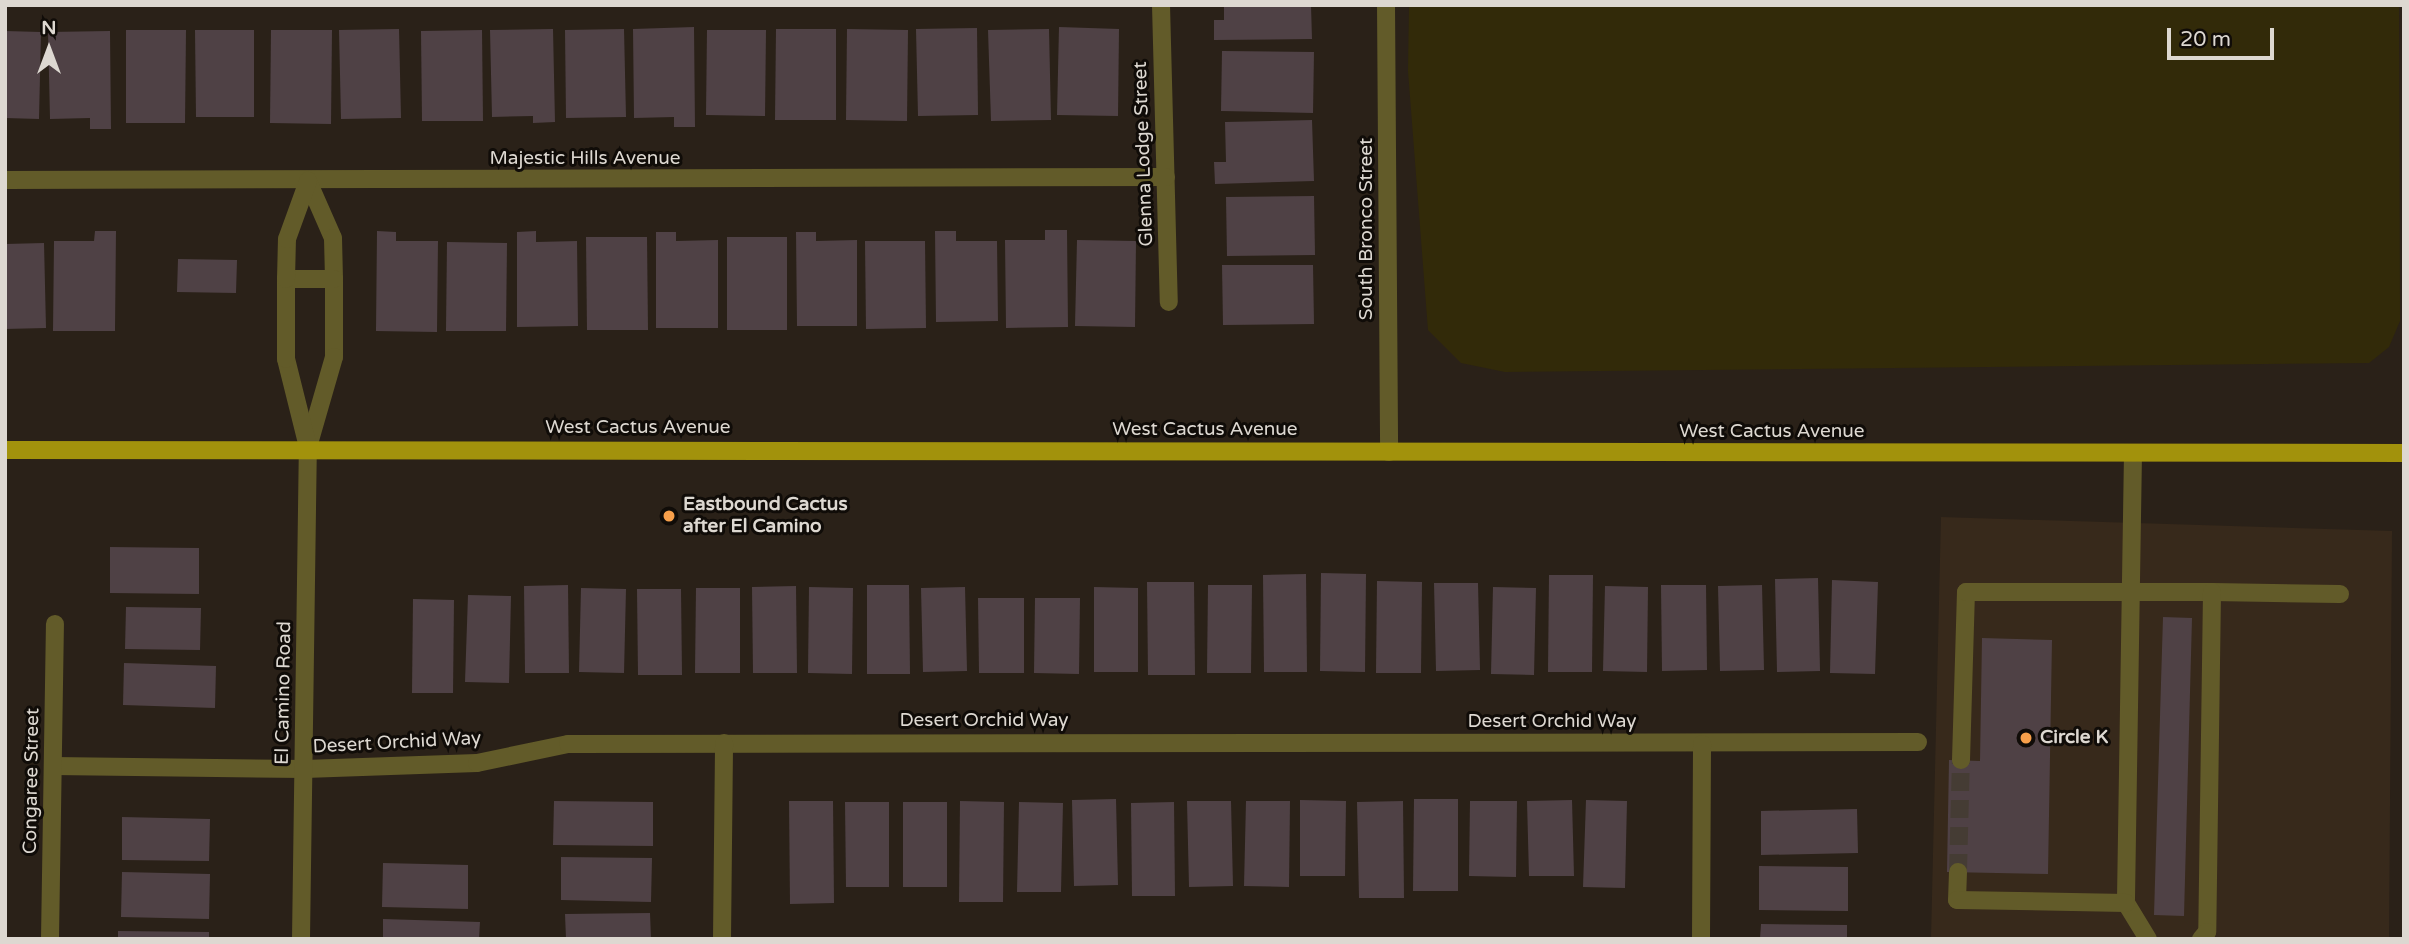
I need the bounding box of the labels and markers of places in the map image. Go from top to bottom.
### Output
place label: Eastbound Cactus after El Camino [683,494,848,538]
marker: Eastbound Cactus after El Camino [661,508,677,524]
place label: Circle K [2040,727,2108,749]
marker: Circle K [2018,730,2034,746]

